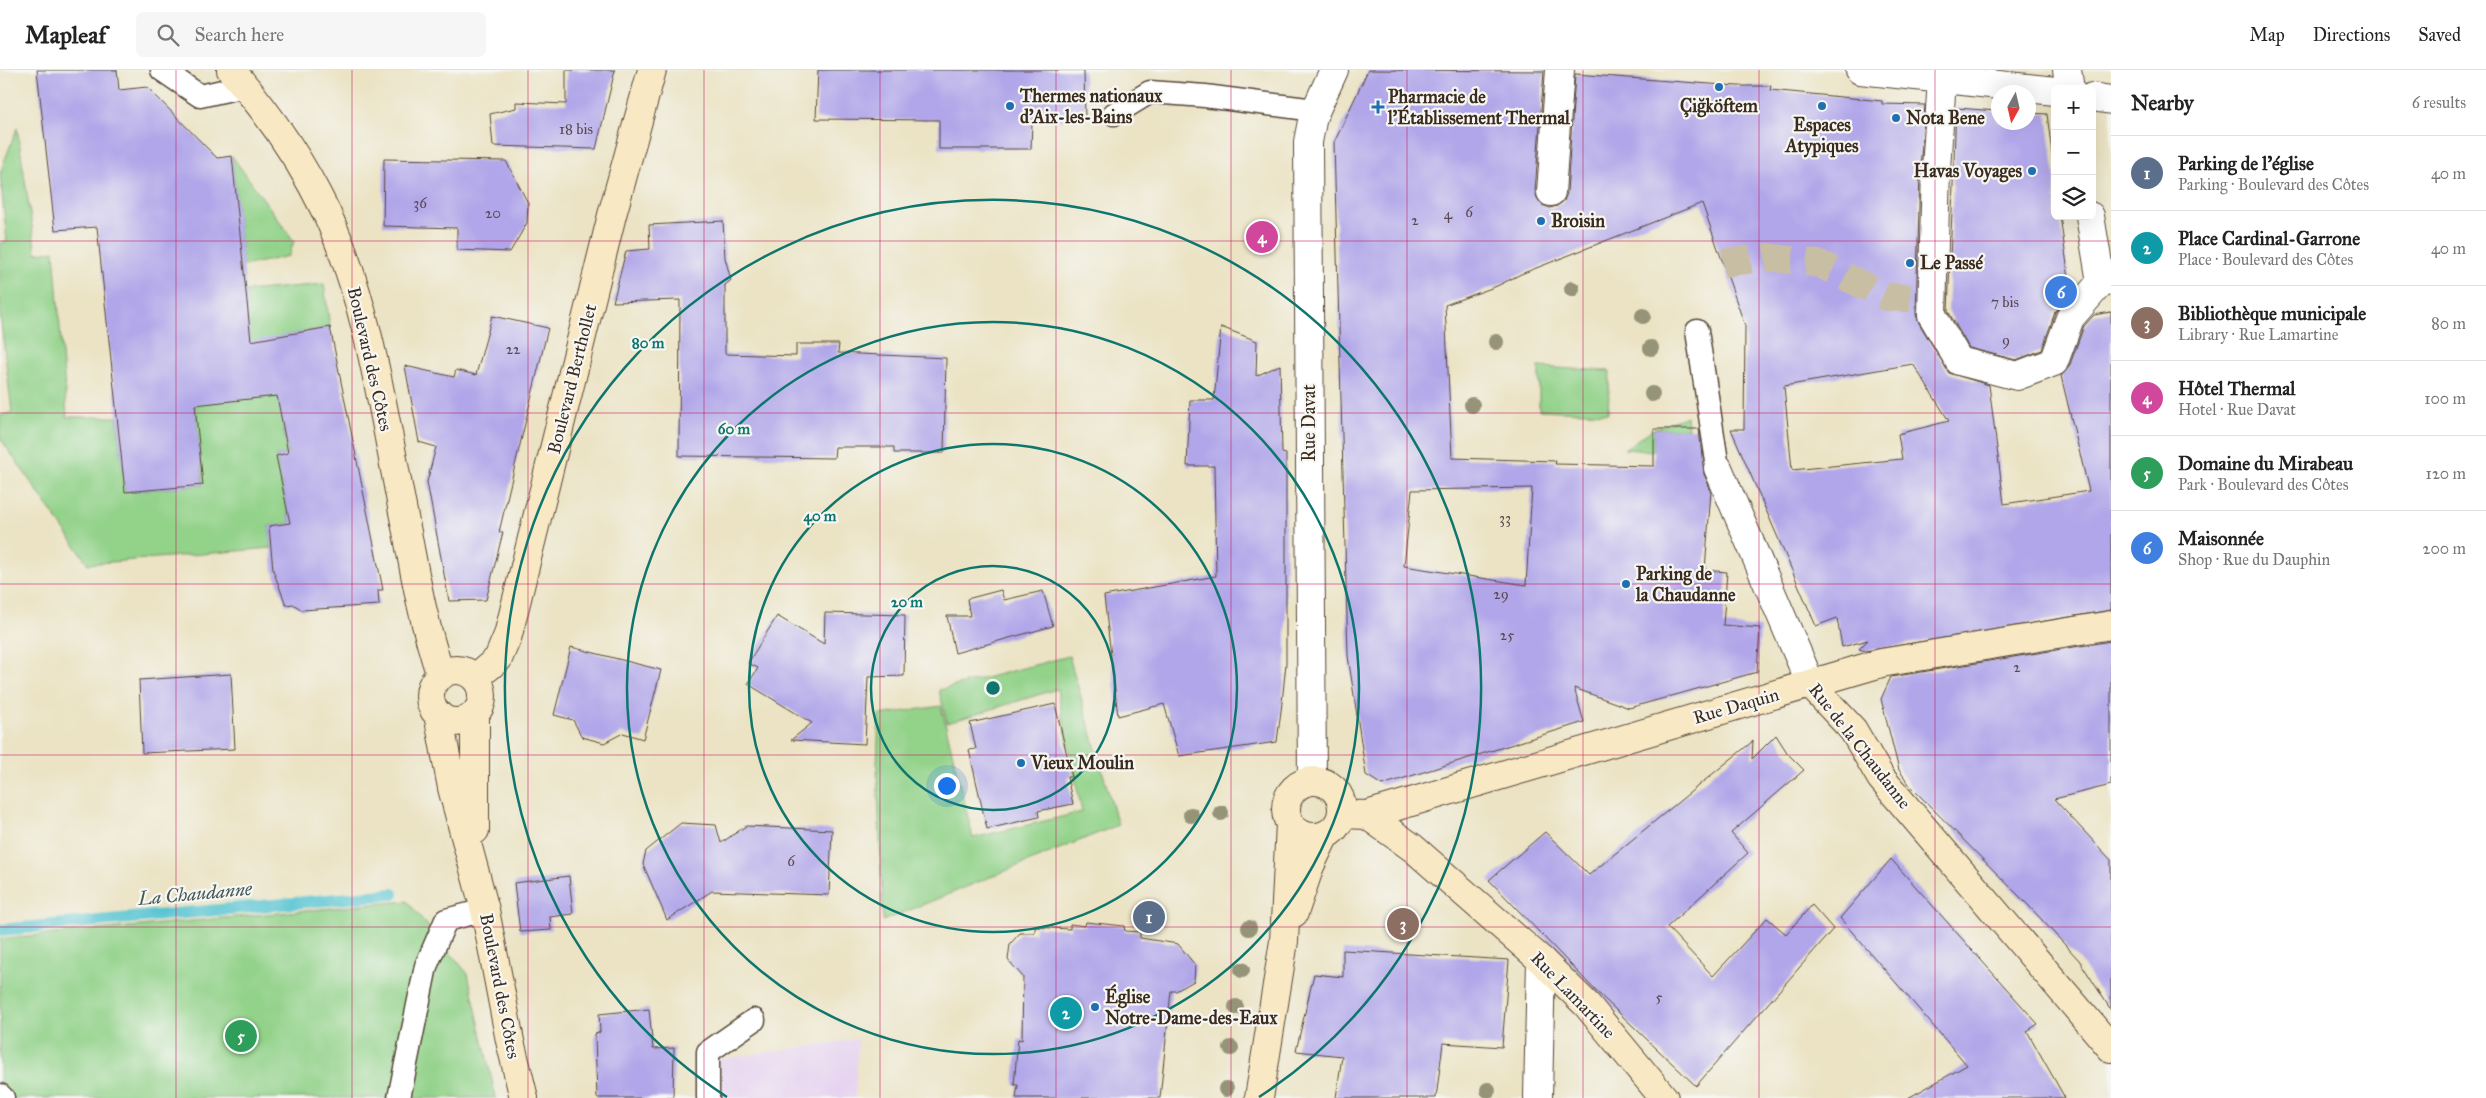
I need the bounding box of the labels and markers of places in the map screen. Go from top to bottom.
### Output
marker: Çiğköftem [1713,81,1725,93]
place label: Thermes nationaux d'Aix-les-Bains [1019,85,1163,128]
place label: Pharmacie de l'Établissement Thermal [1387,86,1571,129]
place label: Çiğköftem [1680,95,1759,118]
marker: Thermes nationaux d'Aix-les-Bains [1004,100,1016,112]
marker: Espaces Atypiques [1816,100,1828,112]
marker: Pharmacie de l'Établissement Thermal [1372,101,1384,113]
place label: Nota Bene [1906,107,1985,129]
marker: Nota Bene [1890,112,1902,124]
place label: Espaces Atypiques [1785,114,1859,158]
place label: Havas Voyages [1914,160,2022,183]
marker: Havas Voyages [2026,165,2038,177]
place label: Broisin [1551,210,1605,232]
marker: Broisin [1535,215,1547,227]
pin: 4 [1246,218,1278,256]
place label: Le Passé [1920,252,1983,274]
marker: Le Passé [1904,257,1916,269]
pin: 6 [2045,273,2077,311]
place label: Parking de la Chaudanne [1635,563,1736,606]
marker: Parking de la Chaudanne [1620,578,1632,590]
centre of rings [984,679,1002,697]
place label: Vieux Moulin [1030,752,1134,774]
marker: Vieux Moulin [1015,757,1027,769]
pin: 1 [1133,898,1165,936]
pin: 3 [1387,905,1419,943]
place label: Église Notre-Dame-des-Eaux [1105,983,1278,1029]
pin: 2 [1050,994,1082,1032]
marker: Église Notre-Dame-des-Eaux [1089,1001,1101,1013]
pin: 5 [225,1017,257,1055]

